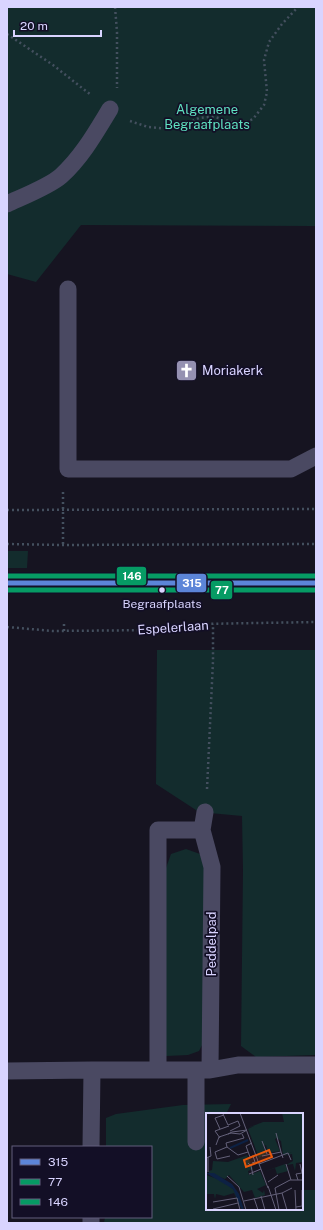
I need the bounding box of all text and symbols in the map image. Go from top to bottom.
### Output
scale bar [14,12,101,38]
text: 20 m [20,19,48,33]
park label: Algemene Begraafplaats [164,102,250,132]
church icon: Moriakerk [174,357,200,383]
place label: Moriakerk [202,363,263,378]
line badge: 146 [116,566,147,586]
text: 146 [122,570,142,582]
line badge: 315 [176,573,207,593]
text: 315 [182,577,202,589]
line badge: 77 [210,580,233,600]
text: 77 [215,584,229,596]
marker: Begraafplaats [157,585,167,595]
place label: Begraafplaats [122,597,202,611]
street label: Espelerlaan [137,618,209,637]
street label: Peddelpad [204,912,219,976]
inset map [206,1113,303,1210]
legend [12,1146,152,1218]
text: 315 [48,1155,68,1169]
text: 77 [48,1175,63,1189]
text: 146 [48,1195,68,1209]

